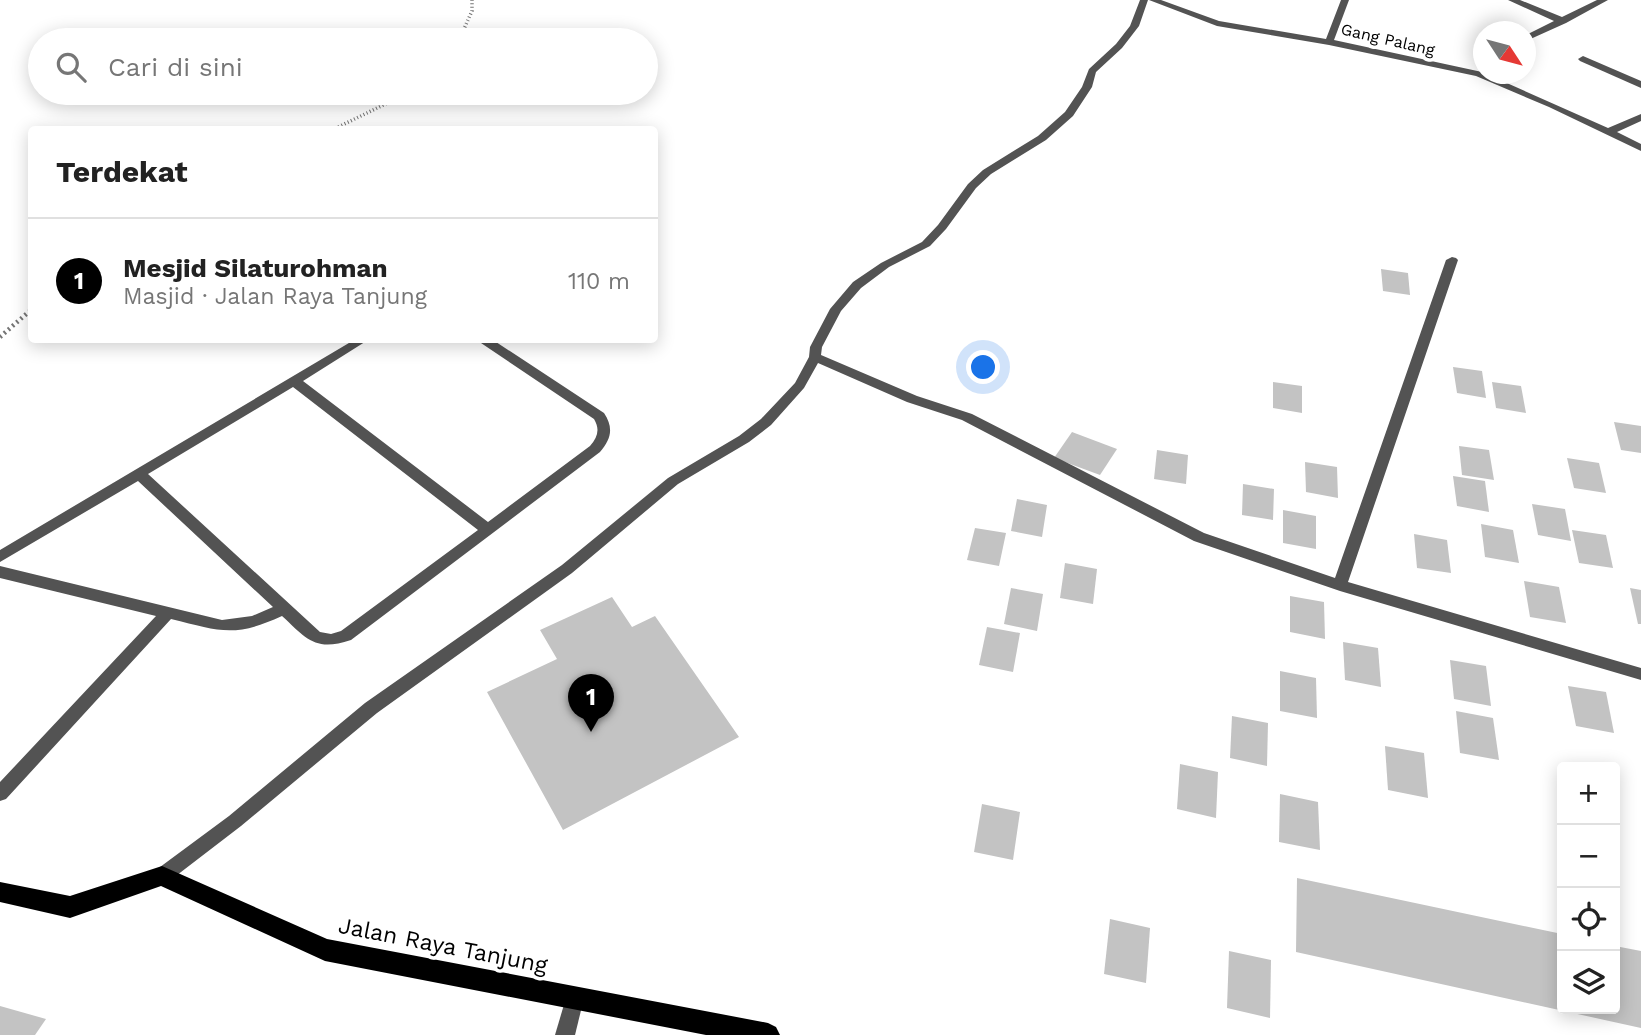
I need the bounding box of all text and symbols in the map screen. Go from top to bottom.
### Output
street label: Gang Palang [1339,19,1437,60]
north arrow [1473,21,1536,84]
search box [28,28,658,105]
icon: search [52,48,90,86]
text: Cari di sini [108,52,243,82]
text: Terdekat [56,154,188,189]
text: Mesjid Silaturohman [123,253,388,283]
text: 1 [74,268,84,295]
text: 110 m [568,268,630,295]
text: Masjid · Jalan Raya Tanjung [123,283,427,310]
your location [966,350,1000,384]
pin: 1 [568,674,614,732]
map controls [1557,762,1620,1014]
button: + [1557,762,1620,825]
button: − [1557,825,1620,888]
button: locate [1557,888,1620,951]
street label: Jalan Raya Tanjung [336,912,550,979]
button: layers [1557,951,1620,1014]

